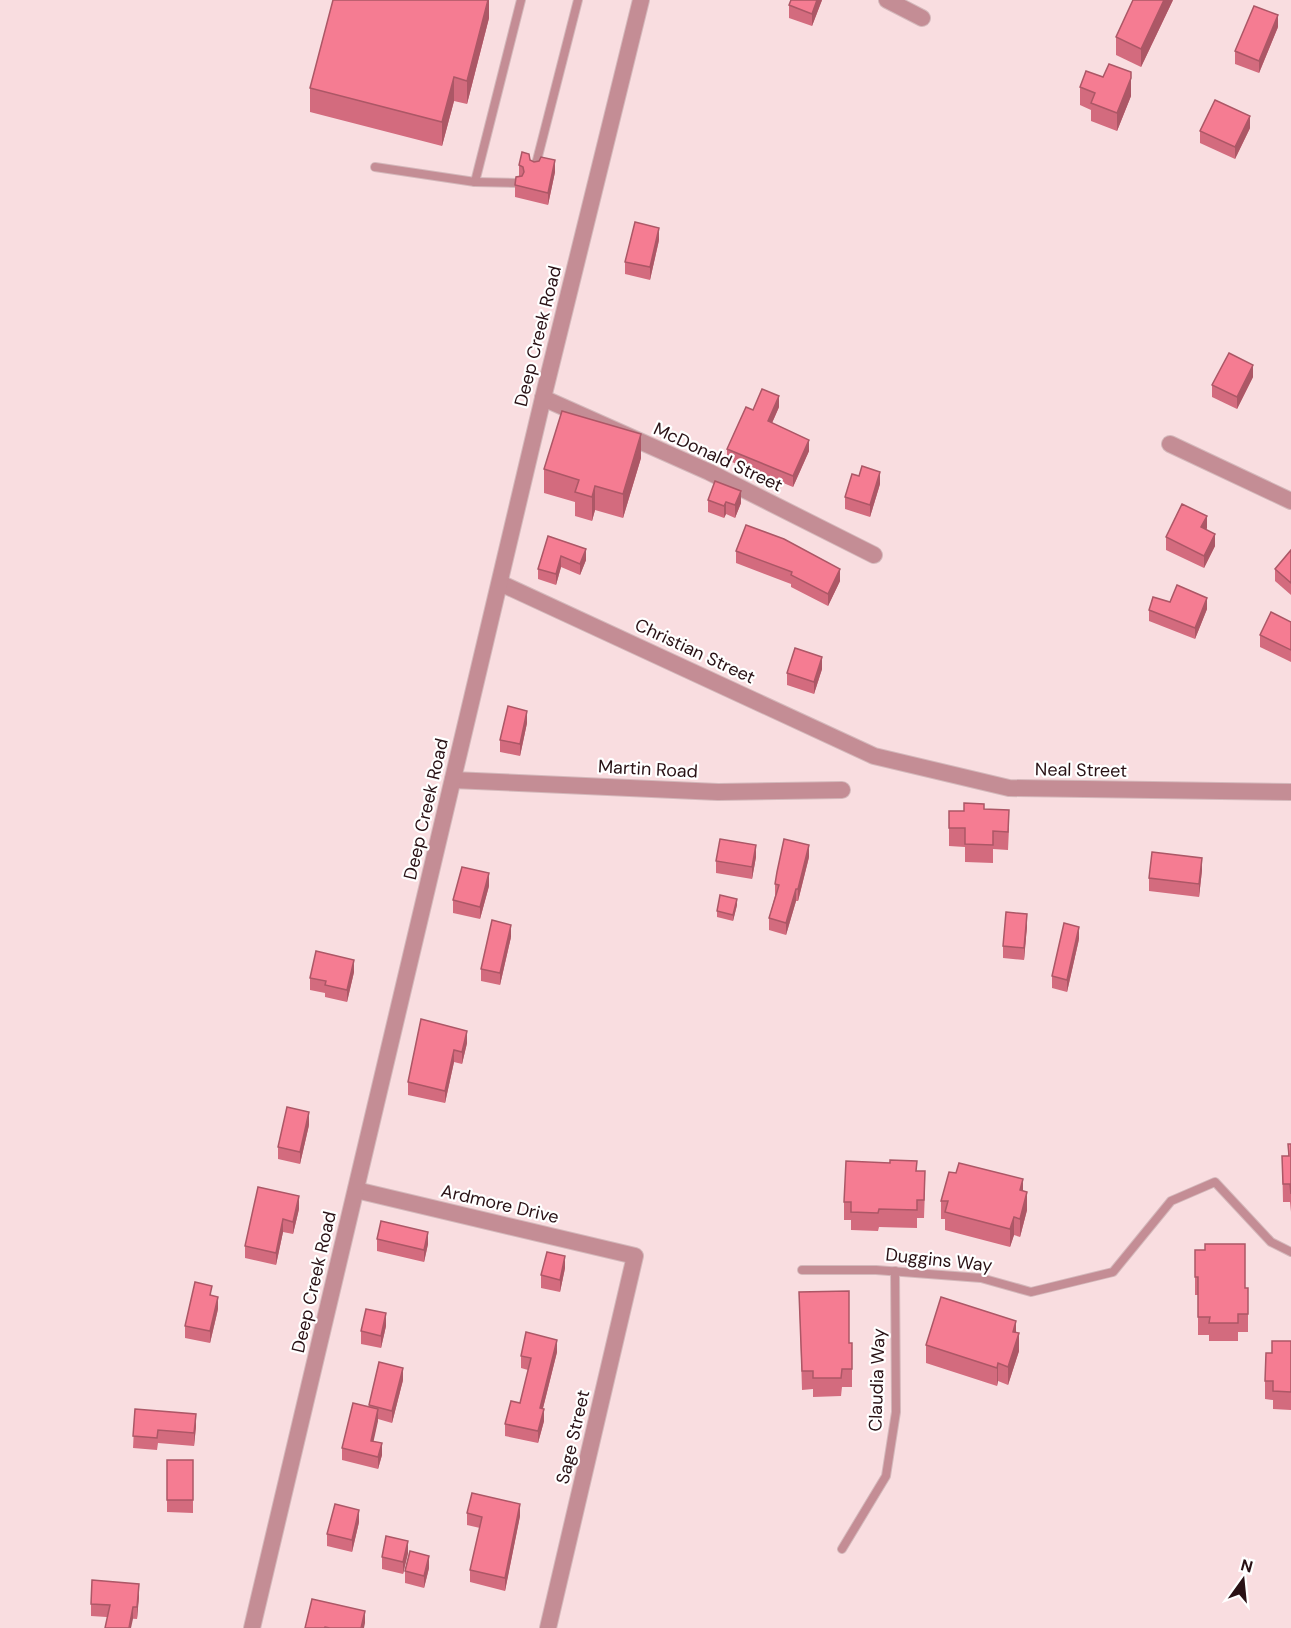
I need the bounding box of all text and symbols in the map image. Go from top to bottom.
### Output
street label: Deep Creek Road [509,263,567,409]
street label: McDonald Street [650,417,786,497]
street label: Christian Street [631,613,759,689]
street label: Deep Creek Road [398,736,454,882]
street label: Martin Road [597,754,699,784]
street label: Neal Street [1035,757,1127,783]
street label: Ardmore Drive [439,1179,561,1229]
street label: Deep Creek Road [286,1209,342,1355]
street label: Duggins Way [884,1242,994,1278]
street label: Claudia Way [863,1328,891,1432]
street label: Sage Street [551,1388,595,1486]
north arrow [1213,1550,1273,1610]
text: N [1238,1554,1255,1578]

